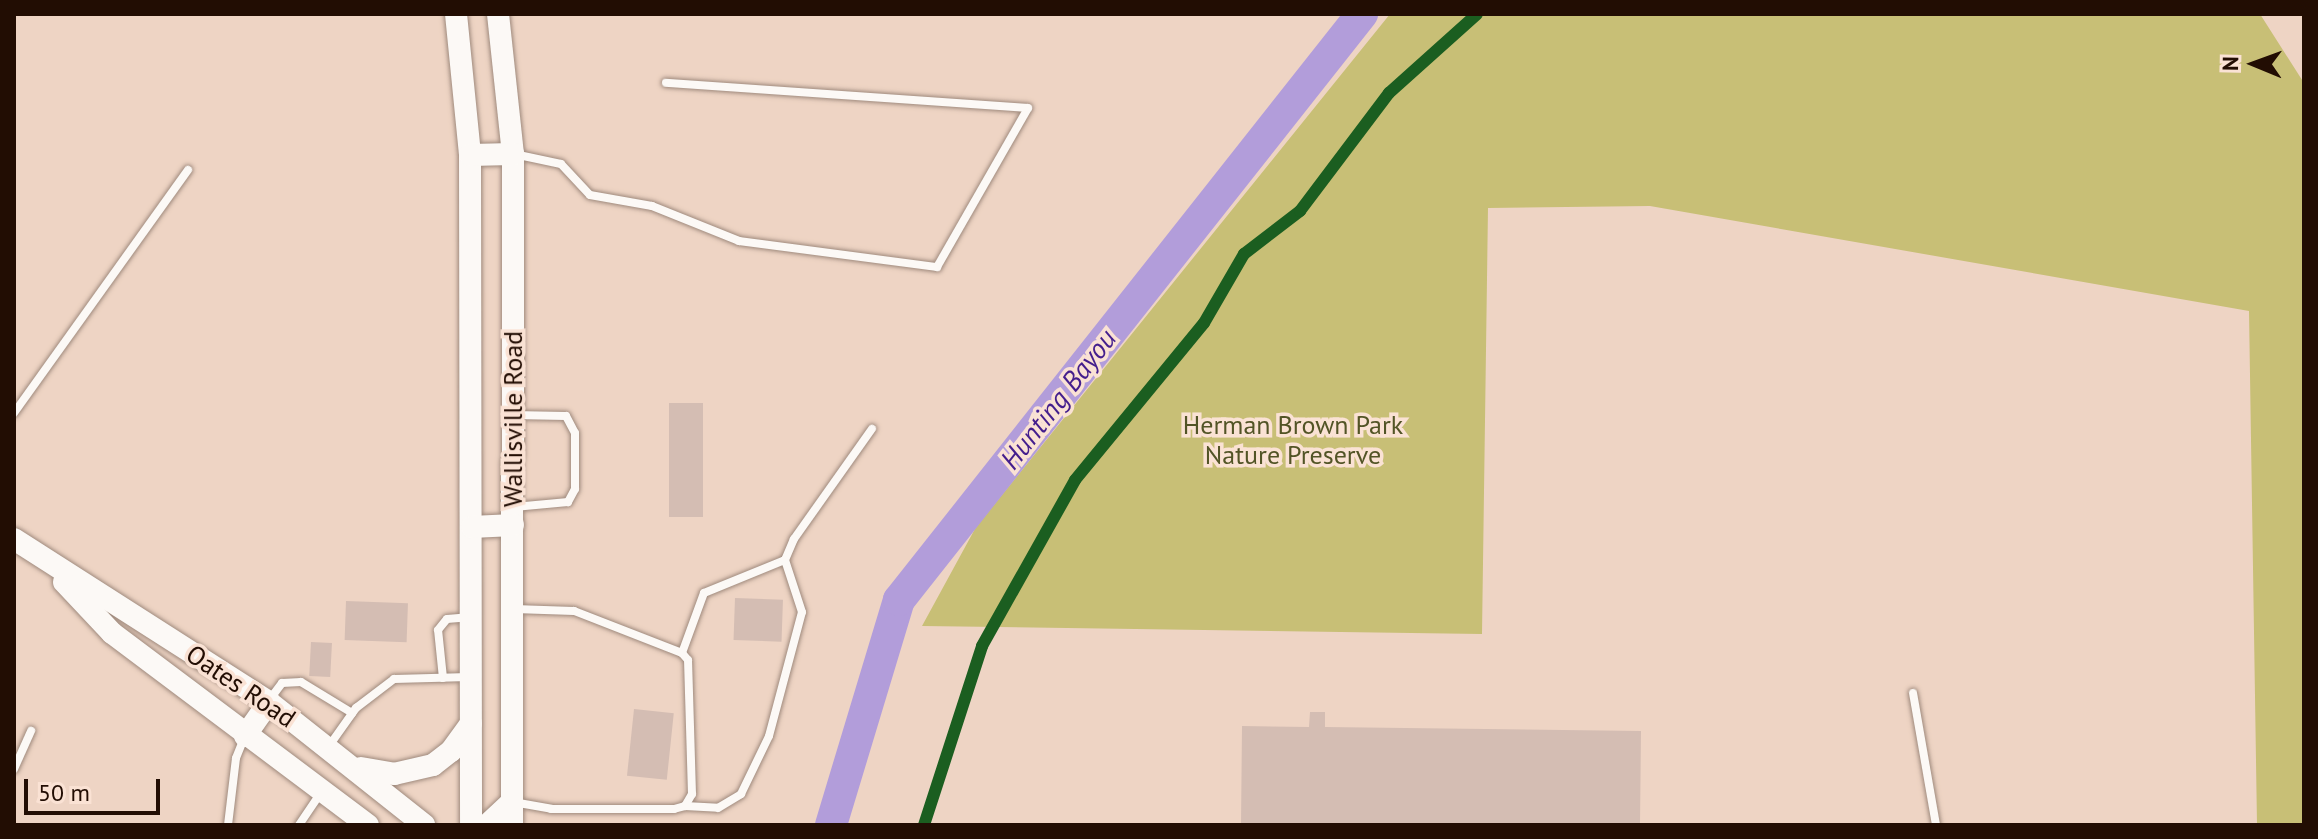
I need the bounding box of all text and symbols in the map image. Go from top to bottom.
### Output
north arrow [2214,24,2294,104]
text: N [2216,56,2244,71]
water label: Hunting Bayou [993,322,1123,476]
street label: Wallisville Road [497,331,529,507]
park label: Herman Brown Park Nature Preserve [1183,409,1403,470]
street label: Oates Road [180,638,302,734]
scale bar [28,763,164,813]
text: 50 m [38,777,90,808]

